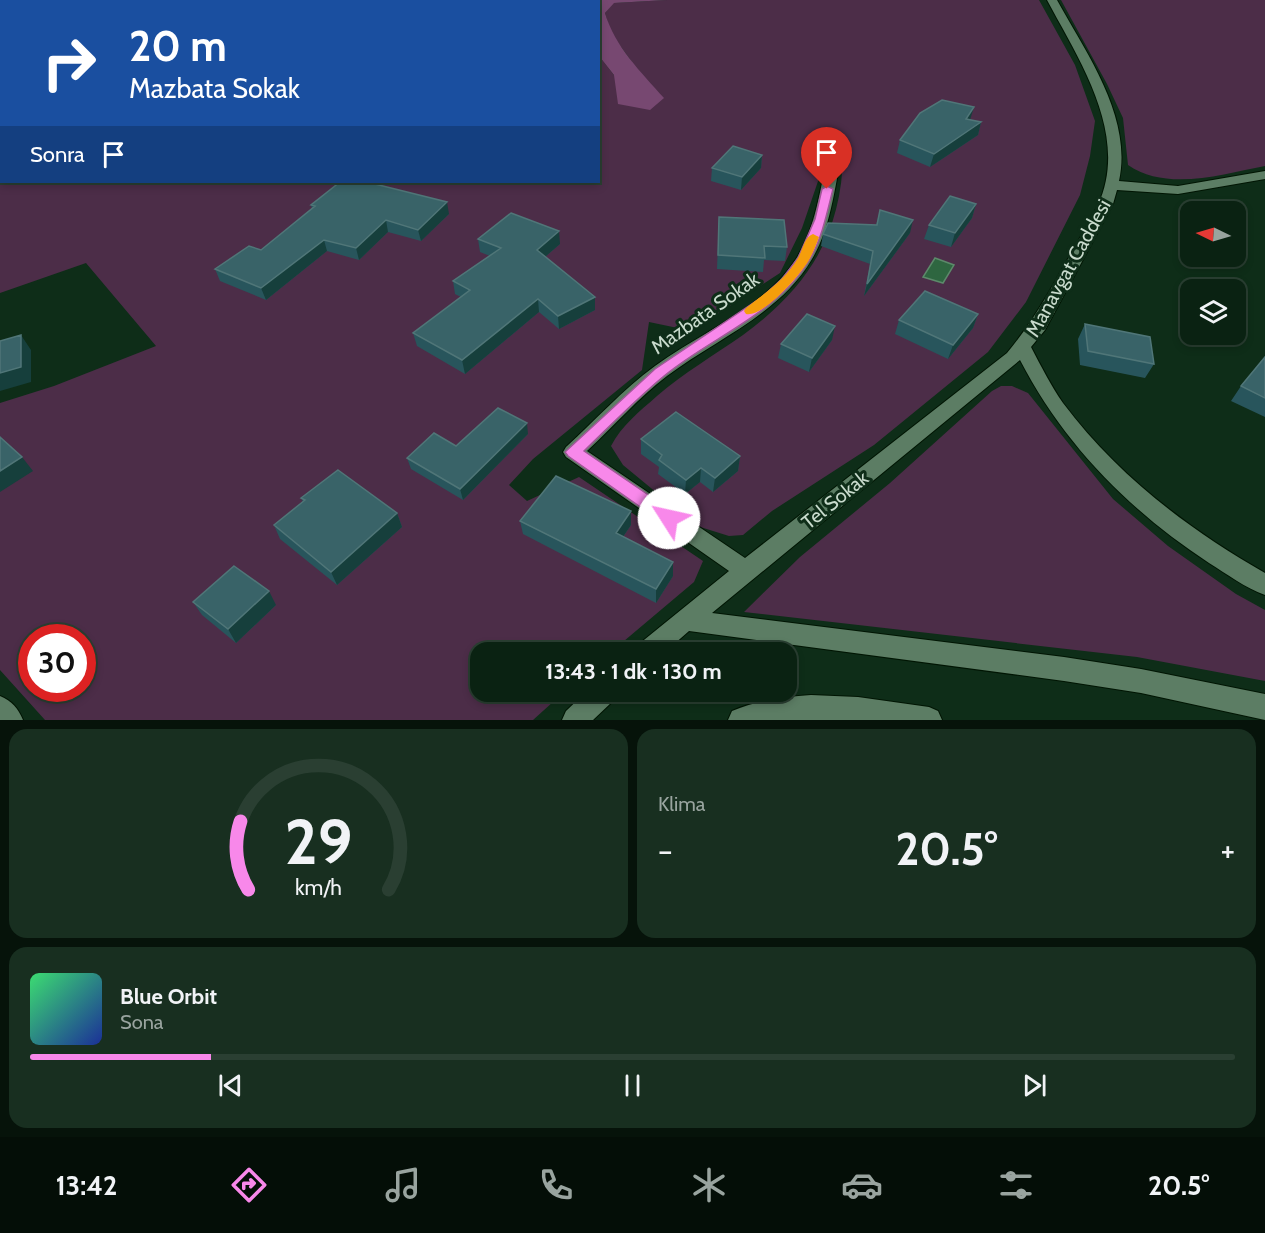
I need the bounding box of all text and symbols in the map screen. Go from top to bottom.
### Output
text: 20 m [129,20,227,72]
icon: right [30,24,108,102]
text: Mazbata Sokak [129,72,300,105]
pin [801,127,852,189]
icon: arrive [810,136,843,169]
icon: arrive [97,138,130,171]
text: Sonra [30,141,85,168]
street label: Manavgat Caddesi [1020,195,1116,341]
north arrow [1180,201,1246,267]
map controls [1180,201,1246,345]
street label: Mazbata Sokak [646,267,764,359]
button: layers [1180,279,1246,345]
street label: Tel Sokak [797,466,873,534]
position arrow [637,486,701,550]
speed limit sign: 30 [18,624,96,702]
text: 13:43 · 1 dk · 130 m [545,658,722,685]
text: Klima [658,792,705,816]
text: 29 [284,804,353,880]
text: 20.5° [895,822,998,876]
text: − [658,830,673,870]
text: + [1220,830,1235,870]
text: km/h [295,875,342,901]
text: Blue Orbit [120,983,217,1010]
text: Sona [120,1010,163,1034]
icon: previous [214,1069,247,1102]
icon: pause [616,1069,649,1102]
icon: next [1018,1069,1051,1102]
icon: directions [228,1164,270,1206]
icon: music [382,1164,424,1206]
icon: phone [535,1164,577,1206]
icon: climate [688,1164,730,1206]
icon: car [841,1164,883,1206]
icon: filters [995,1164,1037,1206]
text: 13:42 [56,1169,117,1202]
text: 20.5° [1148,1169,1209,1202]

